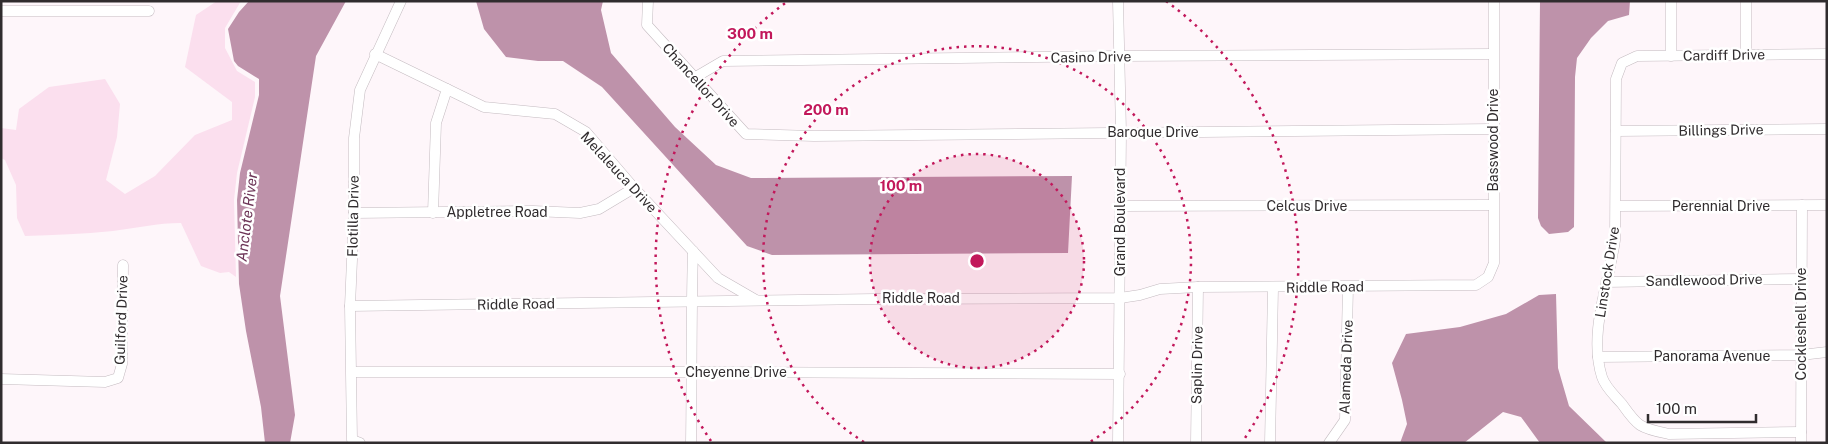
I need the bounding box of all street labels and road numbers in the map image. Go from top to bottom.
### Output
street label: Chancellor Drive [659,40,743,130]
street label: Cardiff Drive [1683,46,1765,64]
street label: Casino Drive [1051,48,1132,66]
street label: Basswood Drive [1485,88,1501,192]
street label: Billings Drive [1678,121,1764,139]
street label: Baroque Drive [1107,124,1199,140]
street label: Melaleuca Drive [578,128,660,216]
street label: Grand Boulevard [1112,168,1128,276]
street label: Flotilla Drive [344,175,362,257]
street label: Celcus Drive [1266,198,1348,214]
street label: Perennial Drive [1672,198,1770,214]
street label: Appletree Road [446,204,548,220]
street label: Linstock Drive [1592,225,1622,319]
street label: Cockleshell Drive [1793,267,1809,380]
street label: Sandlewood Drive [1645,271,1763,289]
street label: Guilford Drive [111,275,131,365]
street label: Riddle Road [1286,278,1364,296]
street label: Riddle Road [882,290,960,306]
street label: Riddle Road [477,295,555,313]
street label: Alameda Drive [1336,319,1356,415]
street label: Saplin Drive [1188,326,1206,404]
street label: Panorama Avenue [1654,348,1770,364]
street label: Cheyenne Drive [685,364,787,380]

